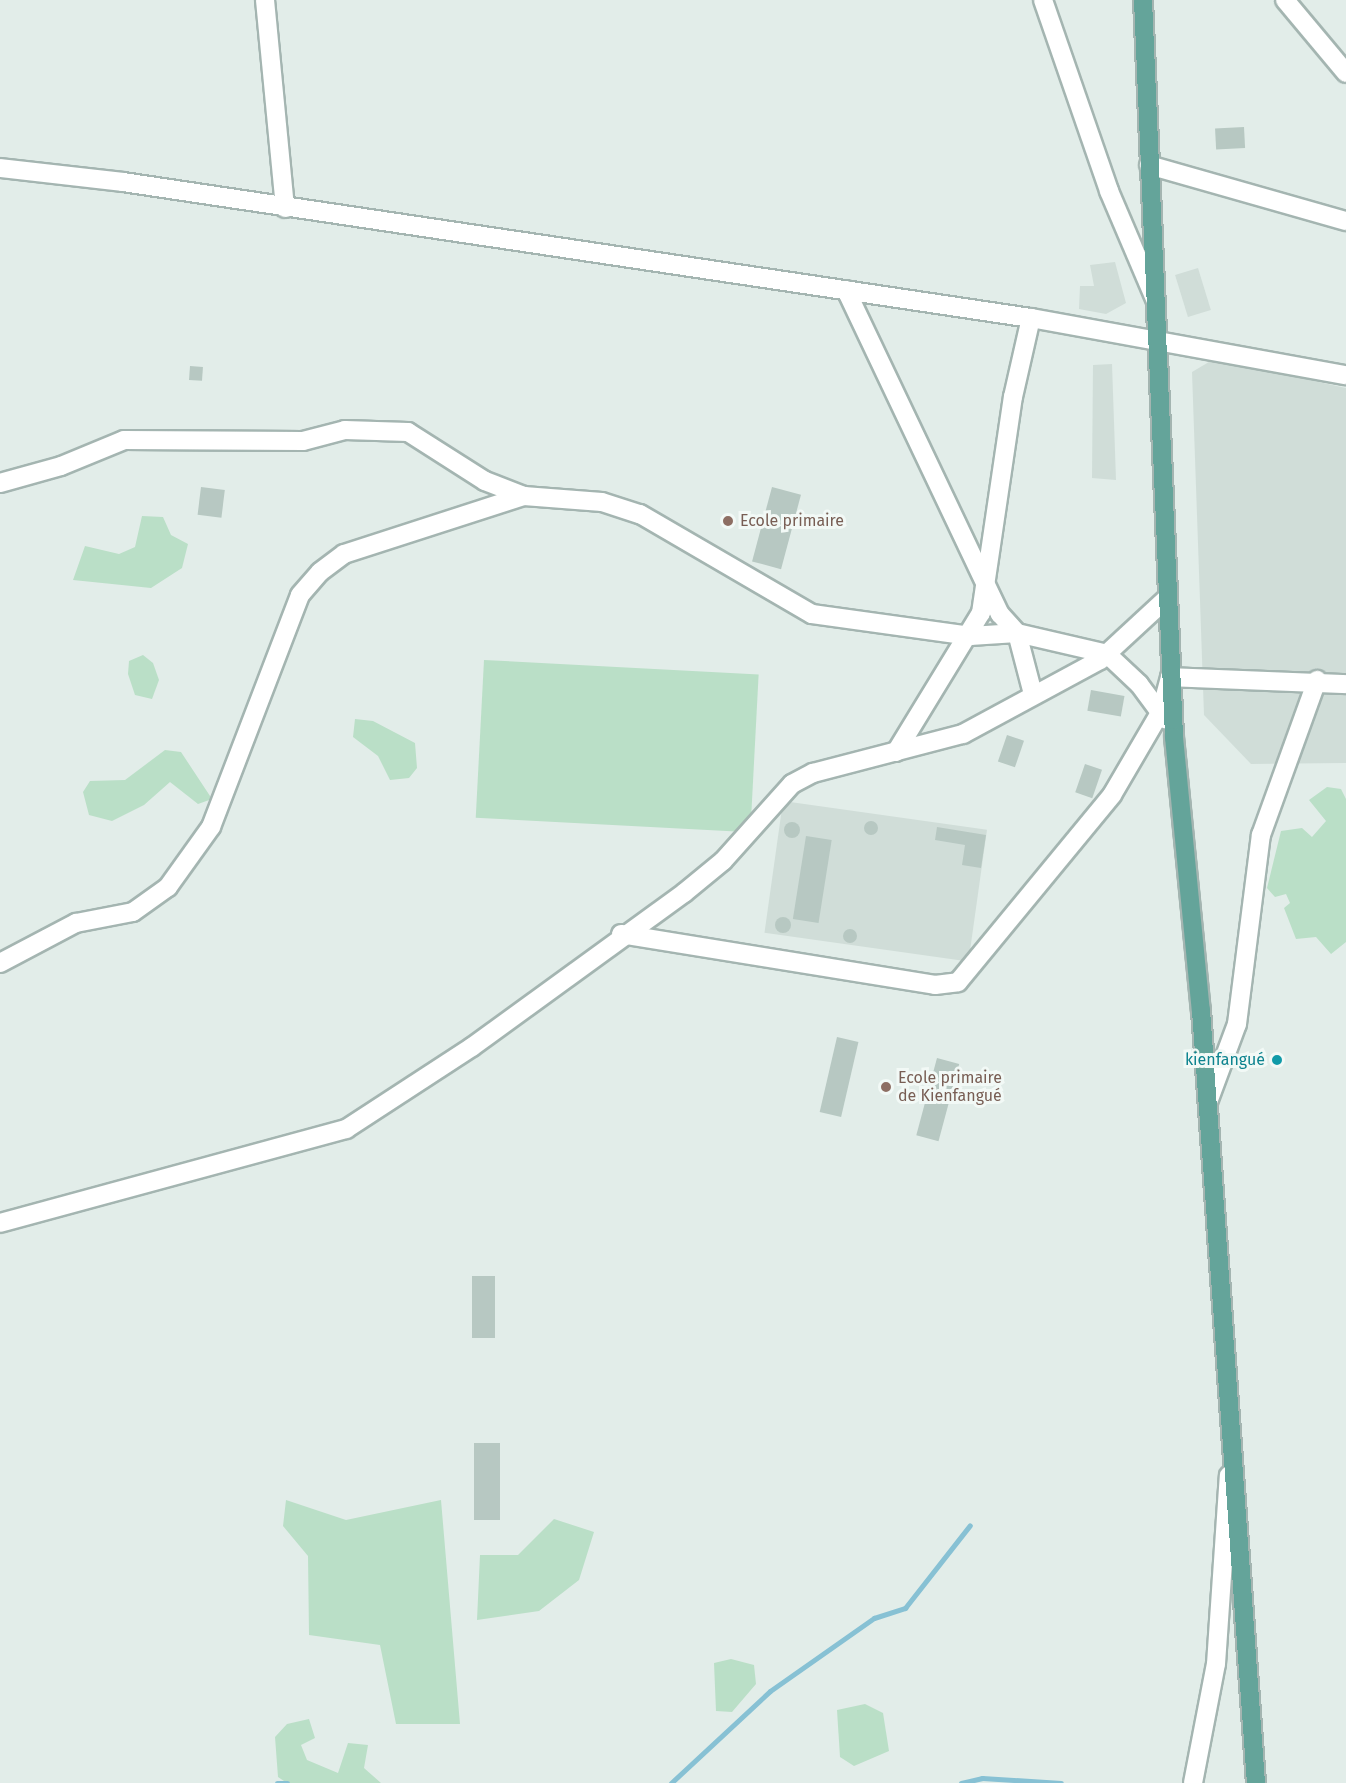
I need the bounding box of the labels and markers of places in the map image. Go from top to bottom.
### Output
place label: Ecole primaire [740,511,844,531]
marker: Ecole primaire [721,514,735,528]
place label: kienfangué [1185,1050,1265,1070]
marker: kienfangué [1270,1053,1284,1067]
place label: Ecole primaire de Kienfangué [898,1068,1002,1106]
marker: Ecole primaire de Kienfangué [879,1080,893,1094]

